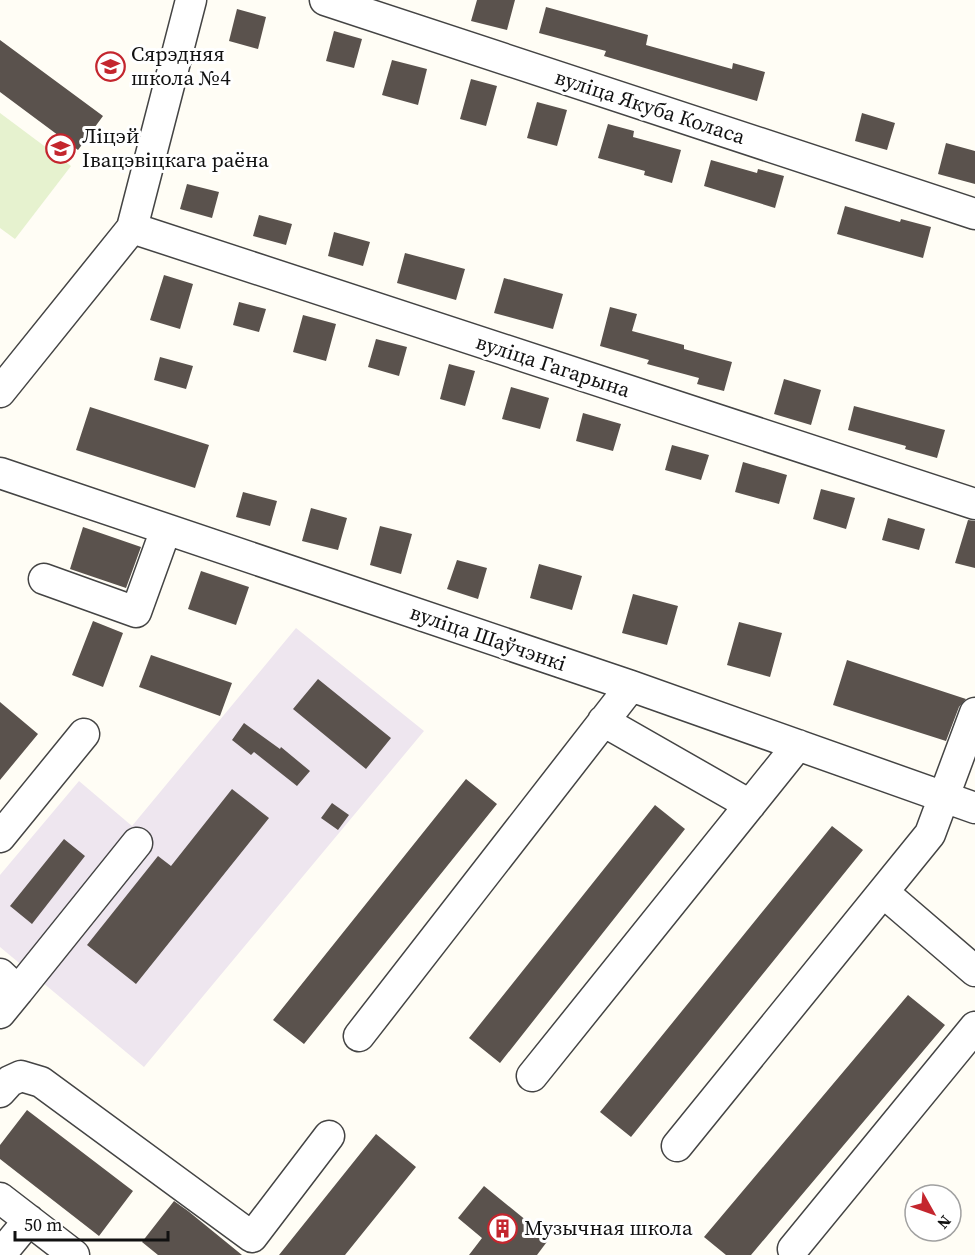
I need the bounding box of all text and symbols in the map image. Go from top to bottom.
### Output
place label: Сярэдняя школа №4 [131,39,231,92]
school or university icon: Сярэдняя школа №4 [94,50,126,82]
street label: вуліца Якуба Коласа [551,62,749,151]
place label: Ліцэй Івацэвіцкага раёна [82,121,269,174]
school or university icon: Ліцэй Івацэвіцкага раёна [45,132,77,164]
street label: вуліца Гагарына [472,327,634,404]
street label: вуліца Шаўчэнкі [406,597,570,678]
north arrow [903,1183,963,1243]
scale bar [15,1204,168,1242]
text: N [932,1211,957,1234]
text: 50 m [24,1212,62,1237]
building icon: Музычная школа [487,1212,519,1244]
place label: Музычная школа [524,1213,693,1242]

